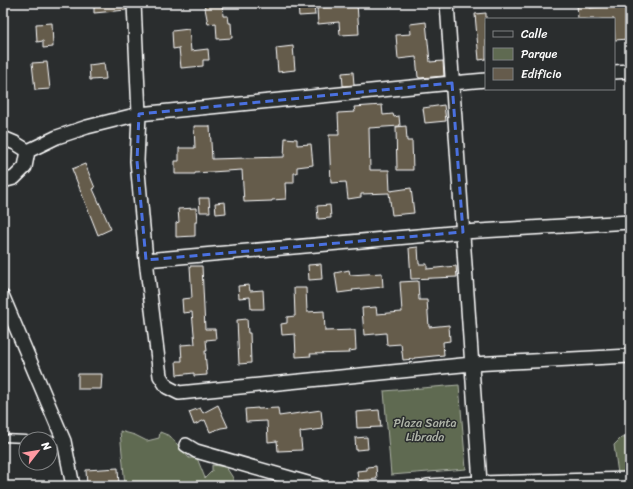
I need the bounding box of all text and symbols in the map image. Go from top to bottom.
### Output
legend [485,18,615,90]
text: Calle [521,23,548,45]
text: Parque [521,43,558,65]
text: Edificio [521,63,561,85]
park label: Plaza Santa Librada [394,412,456,448]
north arrow [18,431,58,471]
text: N [36,437,56,455]

